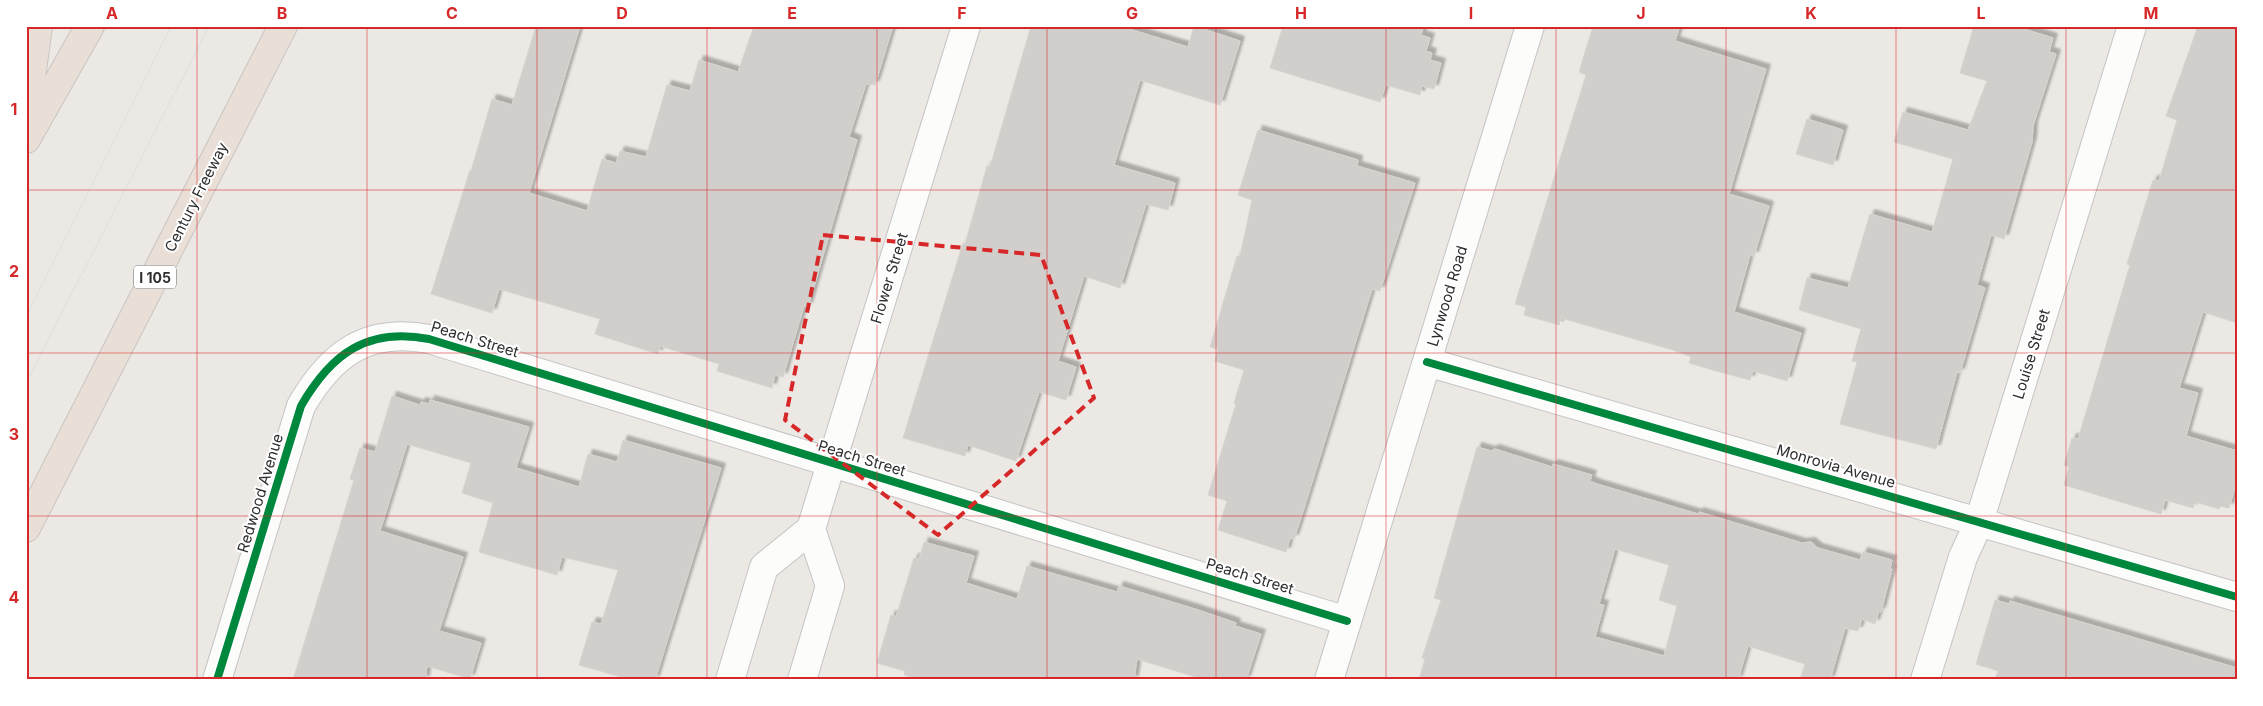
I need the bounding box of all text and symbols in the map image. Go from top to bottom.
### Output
text: A [106,3,118,23]
text: B [277,3,287,23]
text: C [446,3,458,23]
text: D [616,3,628,23]
text: E [787,3,797,23]
text: F [957,3,967,23]
text: G [1126,3,1138,23]
text: H [1295,3,1307,23]
text: I [1469,3,1473,23]
text: J [1636,3,1646,23]
text: K [1805,3,1817,23]
text: L [1976,3,1986,23]
text: M [2144,3,2158,23]
text: 1 [11,99,17,119]
street label: Century Freeway [160,138,232,255]
street label: Flower Street [866,230,912,326]
street label: Lynwood Road [1423,243,1471,349]
text: 2 [9,261,19,281]
road number: I 105 [134,266,176,288]
street label: Louise Street [2008,307,2054,401]
street label: Peach Street [429,317,521,361]
text: 3 [9,424,19,444]
street label: Redwood Avenue [233,431,287,555]
street label: Peach Street [816,436,908,480]
street label: Monrovia Avenue [1774,440,1898,492]
street label: Peach Street [1204,554,1296,598]
text: 4 [9,587,20,607]

